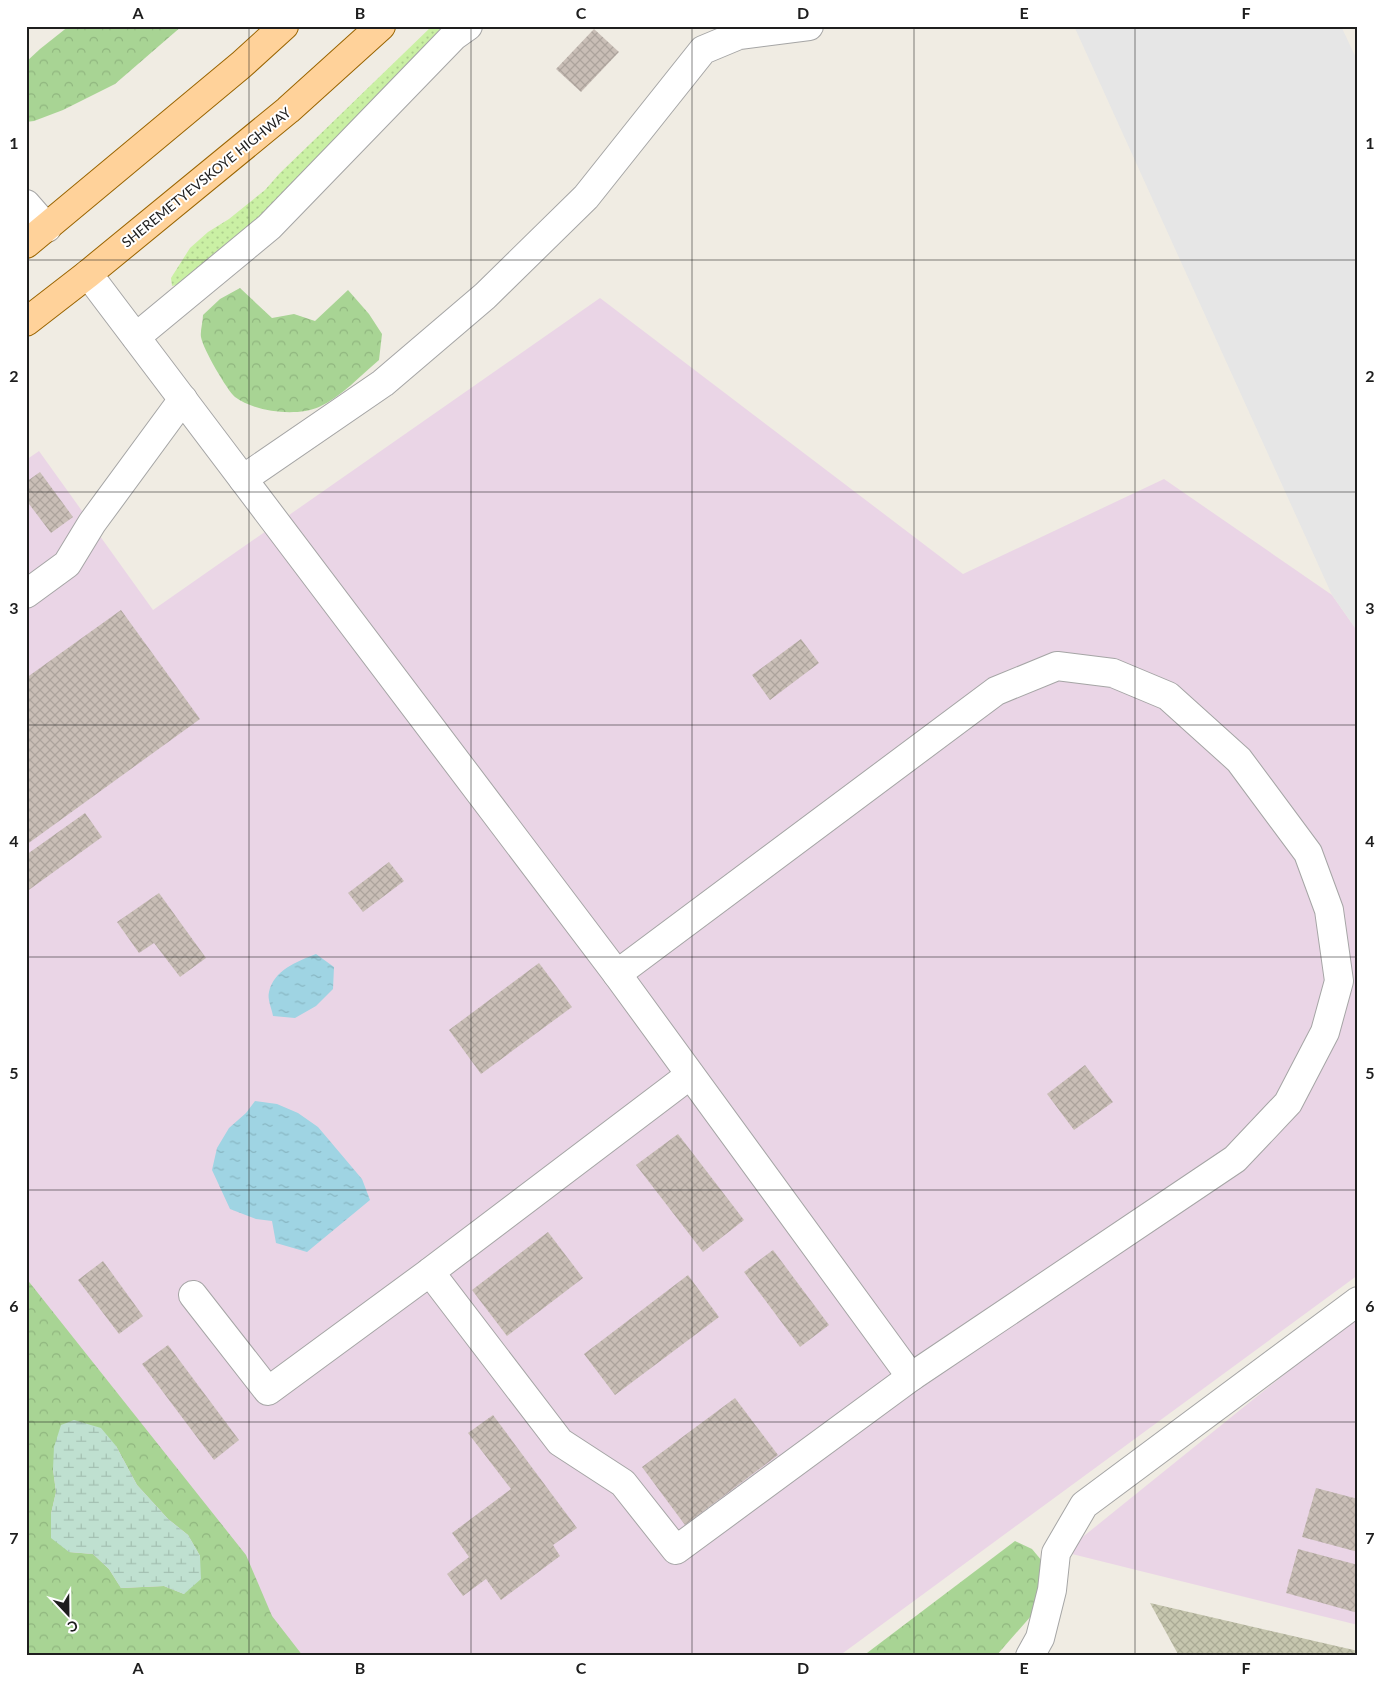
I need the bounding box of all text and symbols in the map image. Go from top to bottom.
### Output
text: A [131,3,144,22]
text: B [355,3,365,22]
text: C [576,3,587,22]
text: D [797,3,809,22]
text: E [1019,3,1029,22]
text: F [1241,3,1251,22]
street label: SHEREMETYEVSKOYE HIGHWAY [118,103,294,251]
text: 1 [9,133,19,152]
text: 1 [1365,133,1375,152]
text: 2 [9,366,19,385]
text: 2 [1365,366,1375,385]
text: 3 [9,598,19,617]
text: 3 [1365,598,1375,617]
text: 4 [9,831,19,850]
text: 4 [1365,831,1375,850]
text: 5 [9,1063,19,1082]
text: 5 [1365,1063,1375,1082]
text: 6 [9,1296,19,1315]
text: 6 [1365,1296,1375,1315]
text: 7 [9,1528,19,1547]
text: 7 [1365,1528,1375,1547]
north arrow [42,1590,92,1640]
text: С [65,1617,81,1636]
text: A [131,1658,144,1677]
text: B [355,1658,365,1677]
text: C [576,1658,587,1677]
text: D [797,1658,809,1677]
text: E [1019,1658,1029,1677]
text: F [1241,1658,1251,1677]

